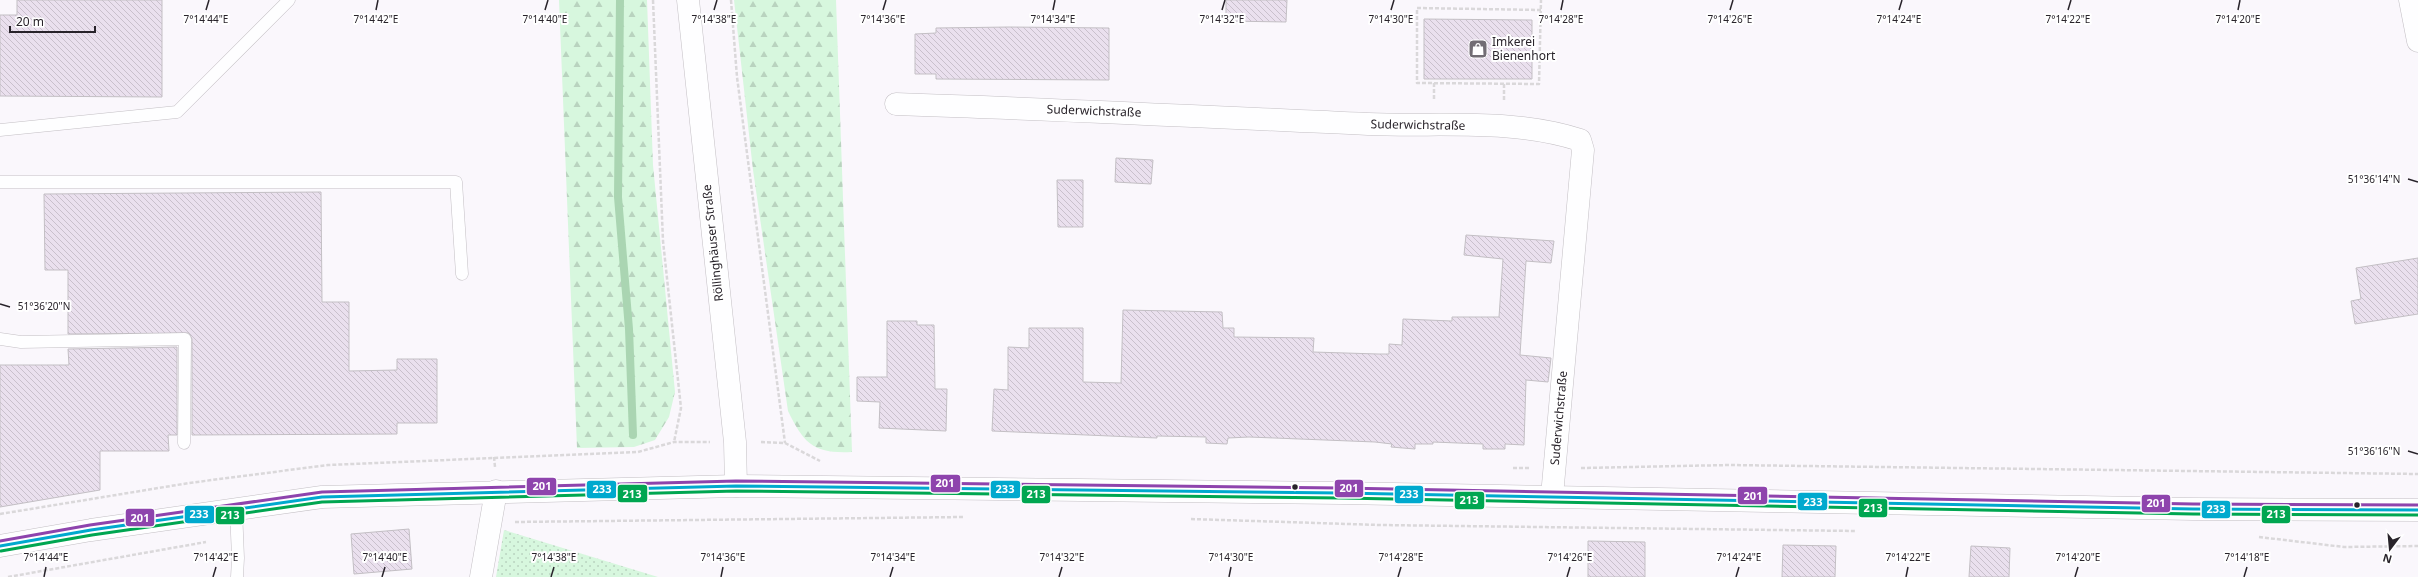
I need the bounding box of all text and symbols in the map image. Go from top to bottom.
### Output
scale bar [10,8,95,34]
text: 7°14'44"E [184,12,228,26]
text: 7°14'42"E [354,12,398,26]
text: 7°14'40"E [523,12,567,26]
text: 7°14'38"E [692,12,736,26]
text: 7°14'36"E [861,12,905,26]
text: 7°14'34"E [1031,12,1075,26]
text: 7°14'32"E [1200,12,1244,26]
text: 7°14'30"E [1369,12,1413,26]
text: 7°14'28"E [1539,12,1583,26]
text: 7°14'26"E [1708,12,1752,26]
text: 7°14'24"E [1877,12,1921,26]
text: 7°14'22"E [2046,12,2090,26]
text: 7°14'20"E [2216,12,2260,26]
text: 20 m [16,13,44,30]
place label: Imkerei Bienenhort [1492,33,1556,64]
shop icon: Imkerei Bienenhort [1467,38,1489,60]
street label: Suderwichstraße [1046,100,1142,121]
street label: Suderwichstraße [1371,115,1466,134]
text: 51°36'14"N [2348,172,2400,186]
street label: Röllinghäuser Straße [698,183,727,302]
text: 51°36'20"N [18,299,70,313]
street label: Suderwichstraße [1546,370,1571,466]
text: 51°36'16"N [2348,444,2400,458]
line badge: 201 [930,474,961,493]
text: 201 [936,475,954,490]
line badge: 201 [526,477,557,496]
text: 201 [533,478,551,493]
line badge: 201 [1334,479,1364,498]
line badge: 233 [586,480,617,499]
line badge: 233 [990,480,1021,499]
text: 201 [1340,480,1358,495]
text: 233 [593,481,611,496]
text: 233 [996,481,1014,496]
unlabelled marker [1290,482,1300,492]
line badge: 213 [617,484,648,503]
line badge: 213 [1021,485,1051,504]
line badge: 233 [1394,485,1424,504]
text: 213 [623,486,641,501]
text: 213 [1027,486,1045,501]
text: 233 [1400,486,1418,501]
line badge: 201 [1737,486,1768,505]
text: 201 [1744,488,1762,503]
line badge: 213 [1454,491,1485,510]
text: 213 [1460,492,1478,507]
line badge: 233 [1797,492,1828,511]
text: 233 [1804,494,1822,509]
line badge: 201 [2141,494,2171,513]
text: 201 [2147,495,2165,510]
line badge: 213 [1858,498,1888,518]
text: 213 [1864,500,1882,515]
line badge: 233 [2201,500,2231,519]
unlabelled marker [2352,500,2362,510]
text: 233 [2207,501,2225,516]
line badge: 233 [184,505,215,524]
line badge: 213 [2261,505,2291,524]
text: 233 [190,506,208,521]
line badge: 213 [215,506,245,525]
text: 213 [2267,506,2285,521]
text: 213 [221,507,239,522]
line badge: 201 [125,508,155,527]
text: 201 [131,510,149,525]
north arrow [2370,529,2410,569]
text: 7°14'44"E [24,550,68,564]
text: 7°14'42"E [194,550,238,564]
text: 7°14'40"E [363,550,407,564]
text: 7°14'38"E [532,550,576,564]
text: 7°14'36"E [701,550,745,564]
text: 7°14'34"E [871,550,915,564]
text: 7°14'32"E [1040,550,1084,564]
text: 7°14'30"E [1209,550,1253,564]
text: 7°14'28"E [1379,550,1423,564]
text: 7°14'26"E [1548,550,1592,564]
text: 7°14'24"E [1717,550,1761,564]
text: 7°14'22"E [1886,550,1930,564]
text: 7°14'20"E [2056,550,2100,564]
text: 7°14'18"E [2225,550,2269,564]
text: N [2381,551,2393,568]

